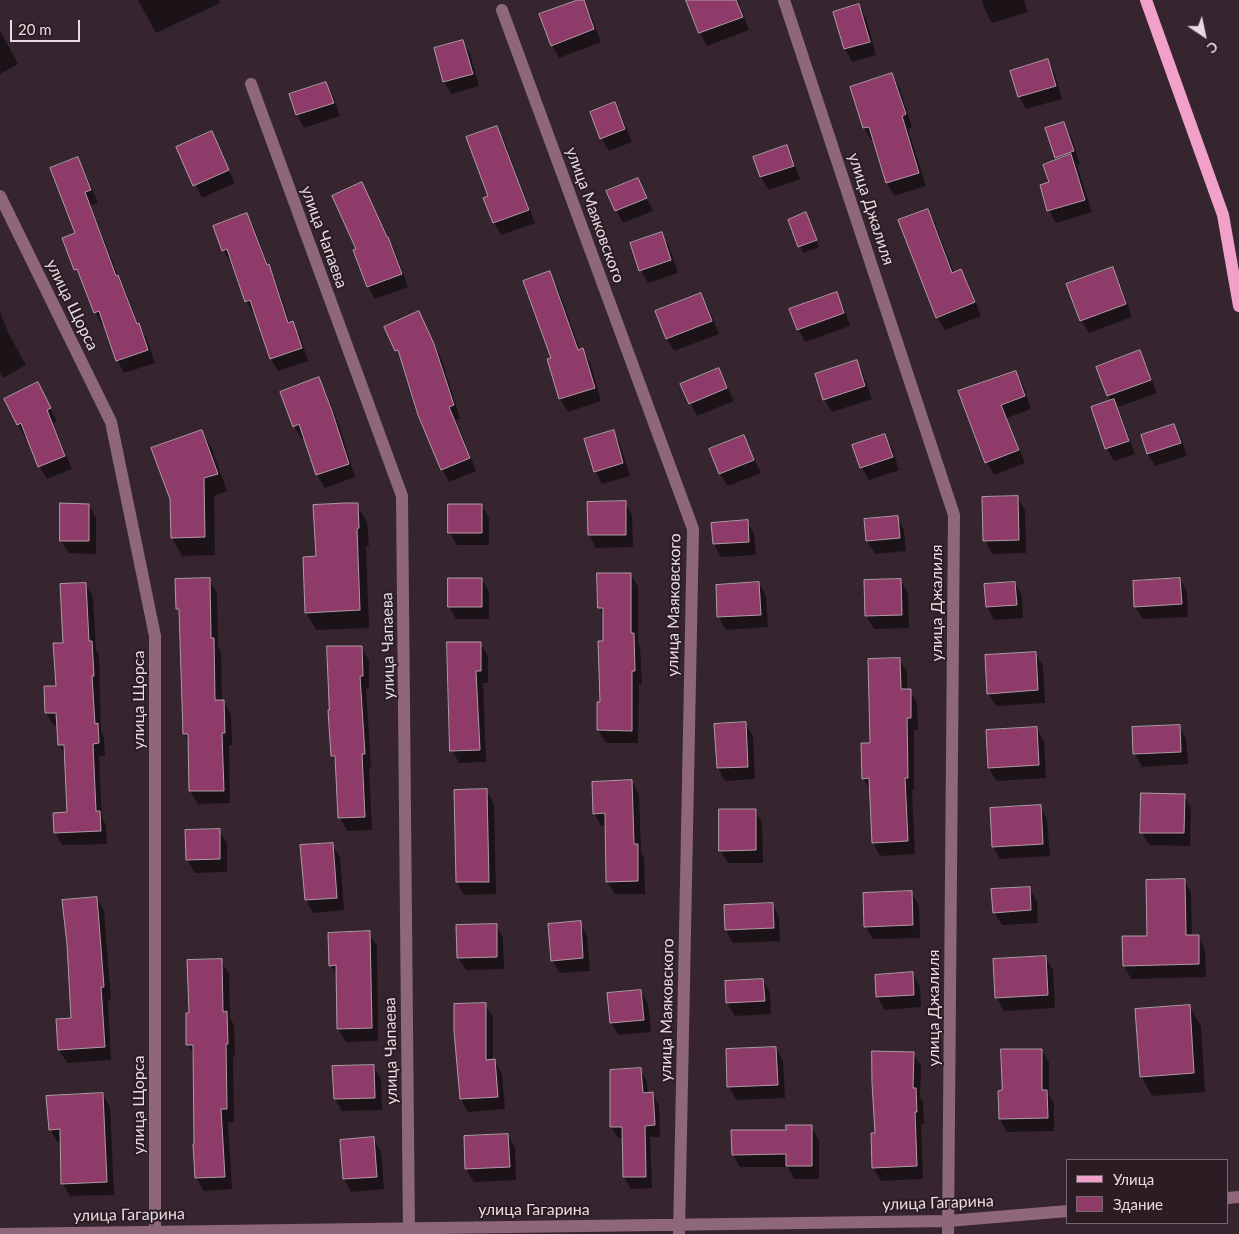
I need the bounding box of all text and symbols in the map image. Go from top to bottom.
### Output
scale bar [12,10,82,42]
north arrow [1179,10,1229,60]
text: 20 m [18,20,52,38]
text: С [1204,38,1221,57]
street label: улица Маяковского [561,144,629,286]
street label: улица Джалиля [844,151,898,267]
street label: улица Чапаева [297,183,351,291]
street label: улица Щорса [42,256,102,354]
street label: улица Маяковского [663,533,685,677]
street label: улица Джалиля [927,545,947,661]
street label: улица Чапаева [377,592,399,700]
street label: улица Щорса [129,651,149,749]
street label: улица Маяковского [656,938,678,1082]
street label: улица Джалиля [924,950,944,1066]
street label: улица Чапаева [380,997,402,1105]
street label: улица Щорса [129,1056,149,1154]
legend [1066,1159,1229,1224]
text: Улица [1113,1170,1154,1188]
street label: улица Гагарина [882,1191,994,1215]
text: Здание [1113,1195,1163,1213]
street label: улица Гагарина [478,1200,590,1220]
street label: улица Гагарина [73,1204,185,1226]

